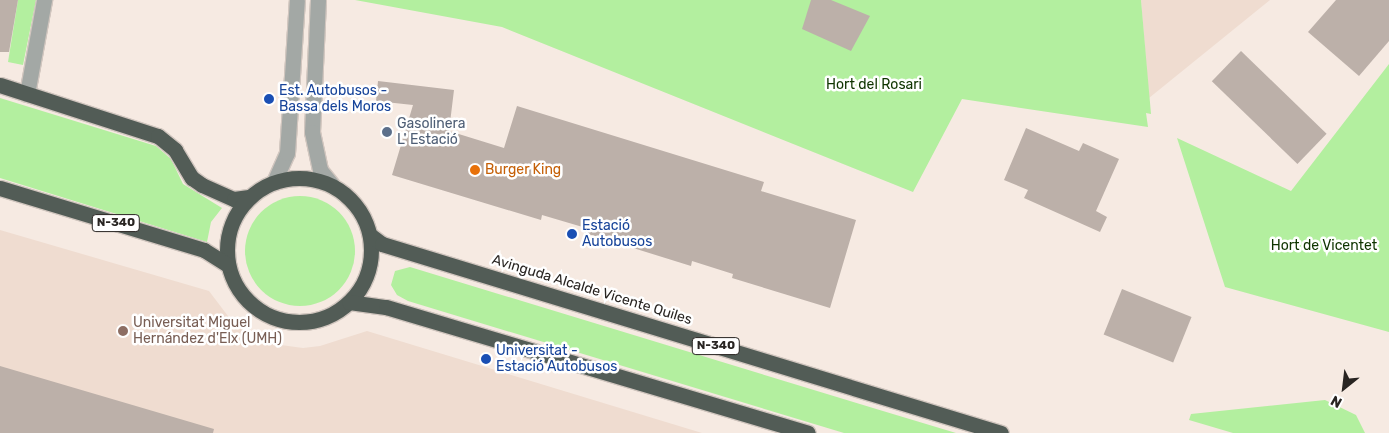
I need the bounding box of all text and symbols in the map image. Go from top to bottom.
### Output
park label: Hort del Rosari [826,77,922,93]
place label: Est. Autobusos - Bassa dels Moros [279,83,391,115]
marker: Est. Autobusos - Bassa dels Moros [263,93,275,105]
place label: Gasolinera L' Estació [397,116,465,148]
marker: Gasolinera L' Estació [381,126,393,138]
place label: Burger King [485,162,562,178]
marker: Burger King [469,164,481,176]
road number: N-340 [91,214,141,232]
place label: Estació Autobusos [582,218,652,250]
marker: Estació Autobusos [566,228,578,240]
park label: Hort de Vicentet [1270,238,1378,254]
street label: Avinguda Alcalde Vicente Quiles [490,251,694,329]
place label: Universitat Miguel Hernández d'Elx (UMH) [133,315,282,348]
marker: Universitat Miguel Hernández d'Elx (UMH) [117,325,129,337]
road number: N-340 [691,336,741,356]
place label: Universitat - Estació Autobusos [496,343,618,376]
marker: Universitat - Estació Autobusos [480,353,492,365]
north arrow [1319,363,1369,413]
text: N [1328,392,1345,411]

